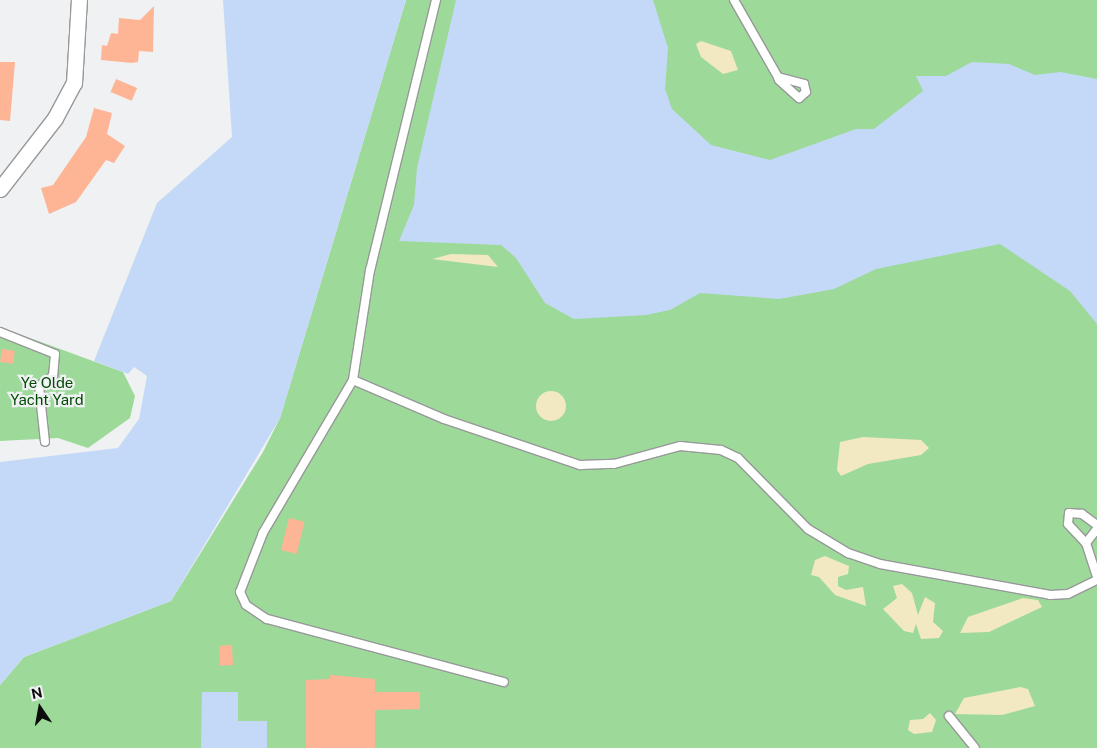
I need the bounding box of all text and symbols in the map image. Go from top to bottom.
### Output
park label: Ye Olde Yacht Yard [10,373,84,408]
north arrow [15,683,65,733]
text: N [30,684,44,702]

